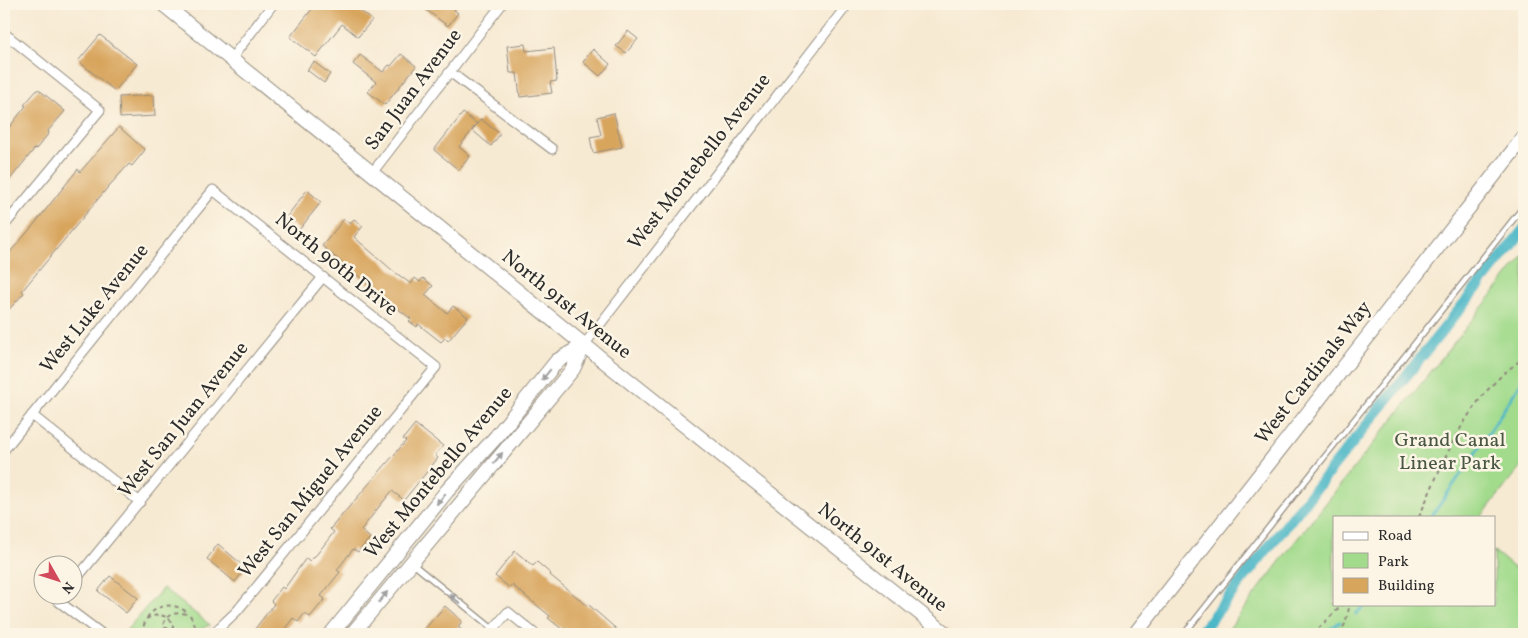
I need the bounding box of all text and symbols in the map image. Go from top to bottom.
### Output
street label: San Juan Avenue [359,23,469,157]
street label: West Montebello Avenue [622,68,778,256]
street label: North 90th Drive [268,206,404,324]
street label: West Luke Avenue [34,238,156,380]
street label: North 91st Avenue [495,244,637,366]
street label: West Cardinals Way [1249,295,1379,451]
street label: West San Juan Avenue [112,336,256,504]
one-way arrow [541,368,552,381]
street label: West Montebello Avenue [359,381,519,565]
street label: West San Miguel Avenue [232,399,390,585]
park label: Grand Canal Linear Park [1394,427,1506,478]
one-way arrow [493,452,504,465]
one-way arrow [435,492,446,505]
street label: North 91st Avenue [811,497,953,619]
legend [1333,516,1496,606]
text: Road [1378,526,1412,547]
text: Park [1378,552,1409,573]
north arrow [32,556,82,606]
text: Building [1378,576,1435,597]
text: N [56,577,78,597]
one-way arrow [378,590,389,603]
one-way arrow [449,593,462,604]

